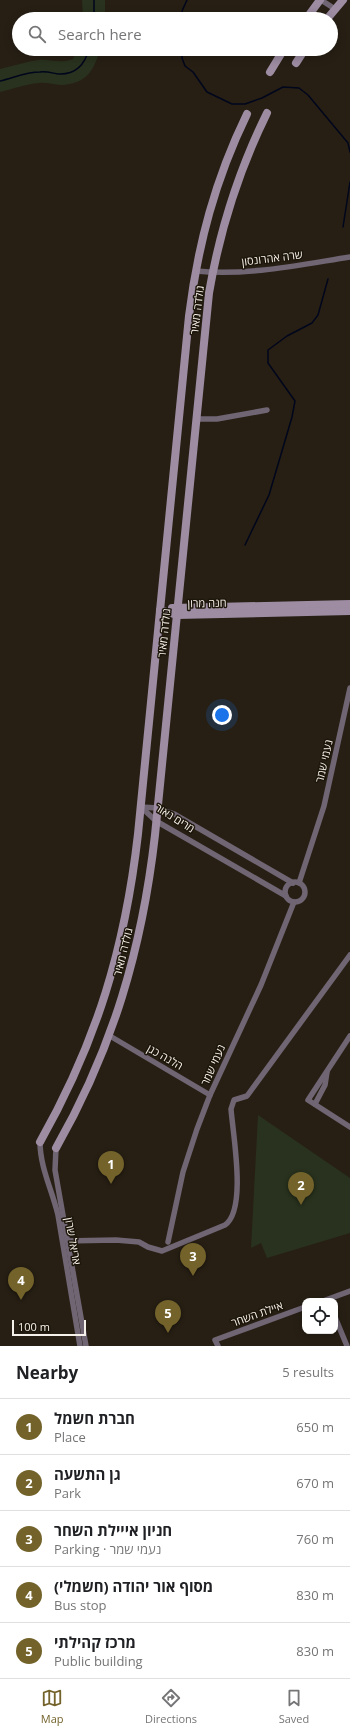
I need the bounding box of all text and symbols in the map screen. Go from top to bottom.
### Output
search box [12,12,338,56]
icon: search [26,23,48,45]
text: Search here [58,24,142,44]
street label: שרה אהרונסון [240,246,304,269]
street label: גולדה מאיר [186,285,207,335]
street label: חנה מרון [187,595,227,610]
street label: גולדה מאיר [153,608,174,658]
your location [212,705,232,725]
street label: נעמי שמר [311,738,336,784]
street label: מרים נאור [153,800,198,836]
street label: גולדה מאיר [109,926,136,978]
street label: הלנה כגן [144,1040,186,1073]
street label: נעמי שמר [197,1042,228,1088]
pin: 1 [98,1151,124,1184]
pin: 2 [288,1172,314,1205]
street label: אריאל שרון [62,1216,85,1266]
pin: 3 [180,1243,206,1276]
pin: 4 [8,1267,34,1300]
street label: איילת השחר [229,1297,285,1330]
map controls [302,1298,338,1334]
button: locate [302,1298,338,1334]
pin: 5 [155,1300,181,1333]
scale bar [12,1318,86,1337]
text: 100 m [18,1319,50,1334]
text: Nearby [16,1361,78,1384]
text: 5 results [282,1363,334,1381]
text: חברת חשמל [54,1408,135,1428]
text: 1 [25,1418,33,1436]
text: 650 m [296,1418,334,1436]
text: Place [54,1428,86,1446]
text: גן התשעה [54,1464,121,1484]
text: 2 [25,1474,33,1492]
text: 670 m [296,1474,334,1492]
text: Park [54,1484,81,1502]
text: חניון אייילת השחר [54,1520,172,1540]
text: 3 [25,1530,33,1548]
text: 760 m [296,1530,334,1548]
text: Parking · נעמי שמר [54,1540,161,1558]
text: מסוף אור יהודה (חשמלי) [54,1576,213,1596]
text: 4 [25,1586,33,1604]
text: 830 m [296,1586,334,1604]
text: Bus stop [54,1596,107,1614]
text: מרכז קהילתי [54,1632,136,1652]
text: 5 [25,1642,33,1660]
text: 830 m [296,1642,334,1660]
text: Public building [54,1652,143,1670]
tab: Map [41,1687,64,1726]
tab: Directions [145,1687,197,1726]
tab: Saved [279,1687,309,1726]

